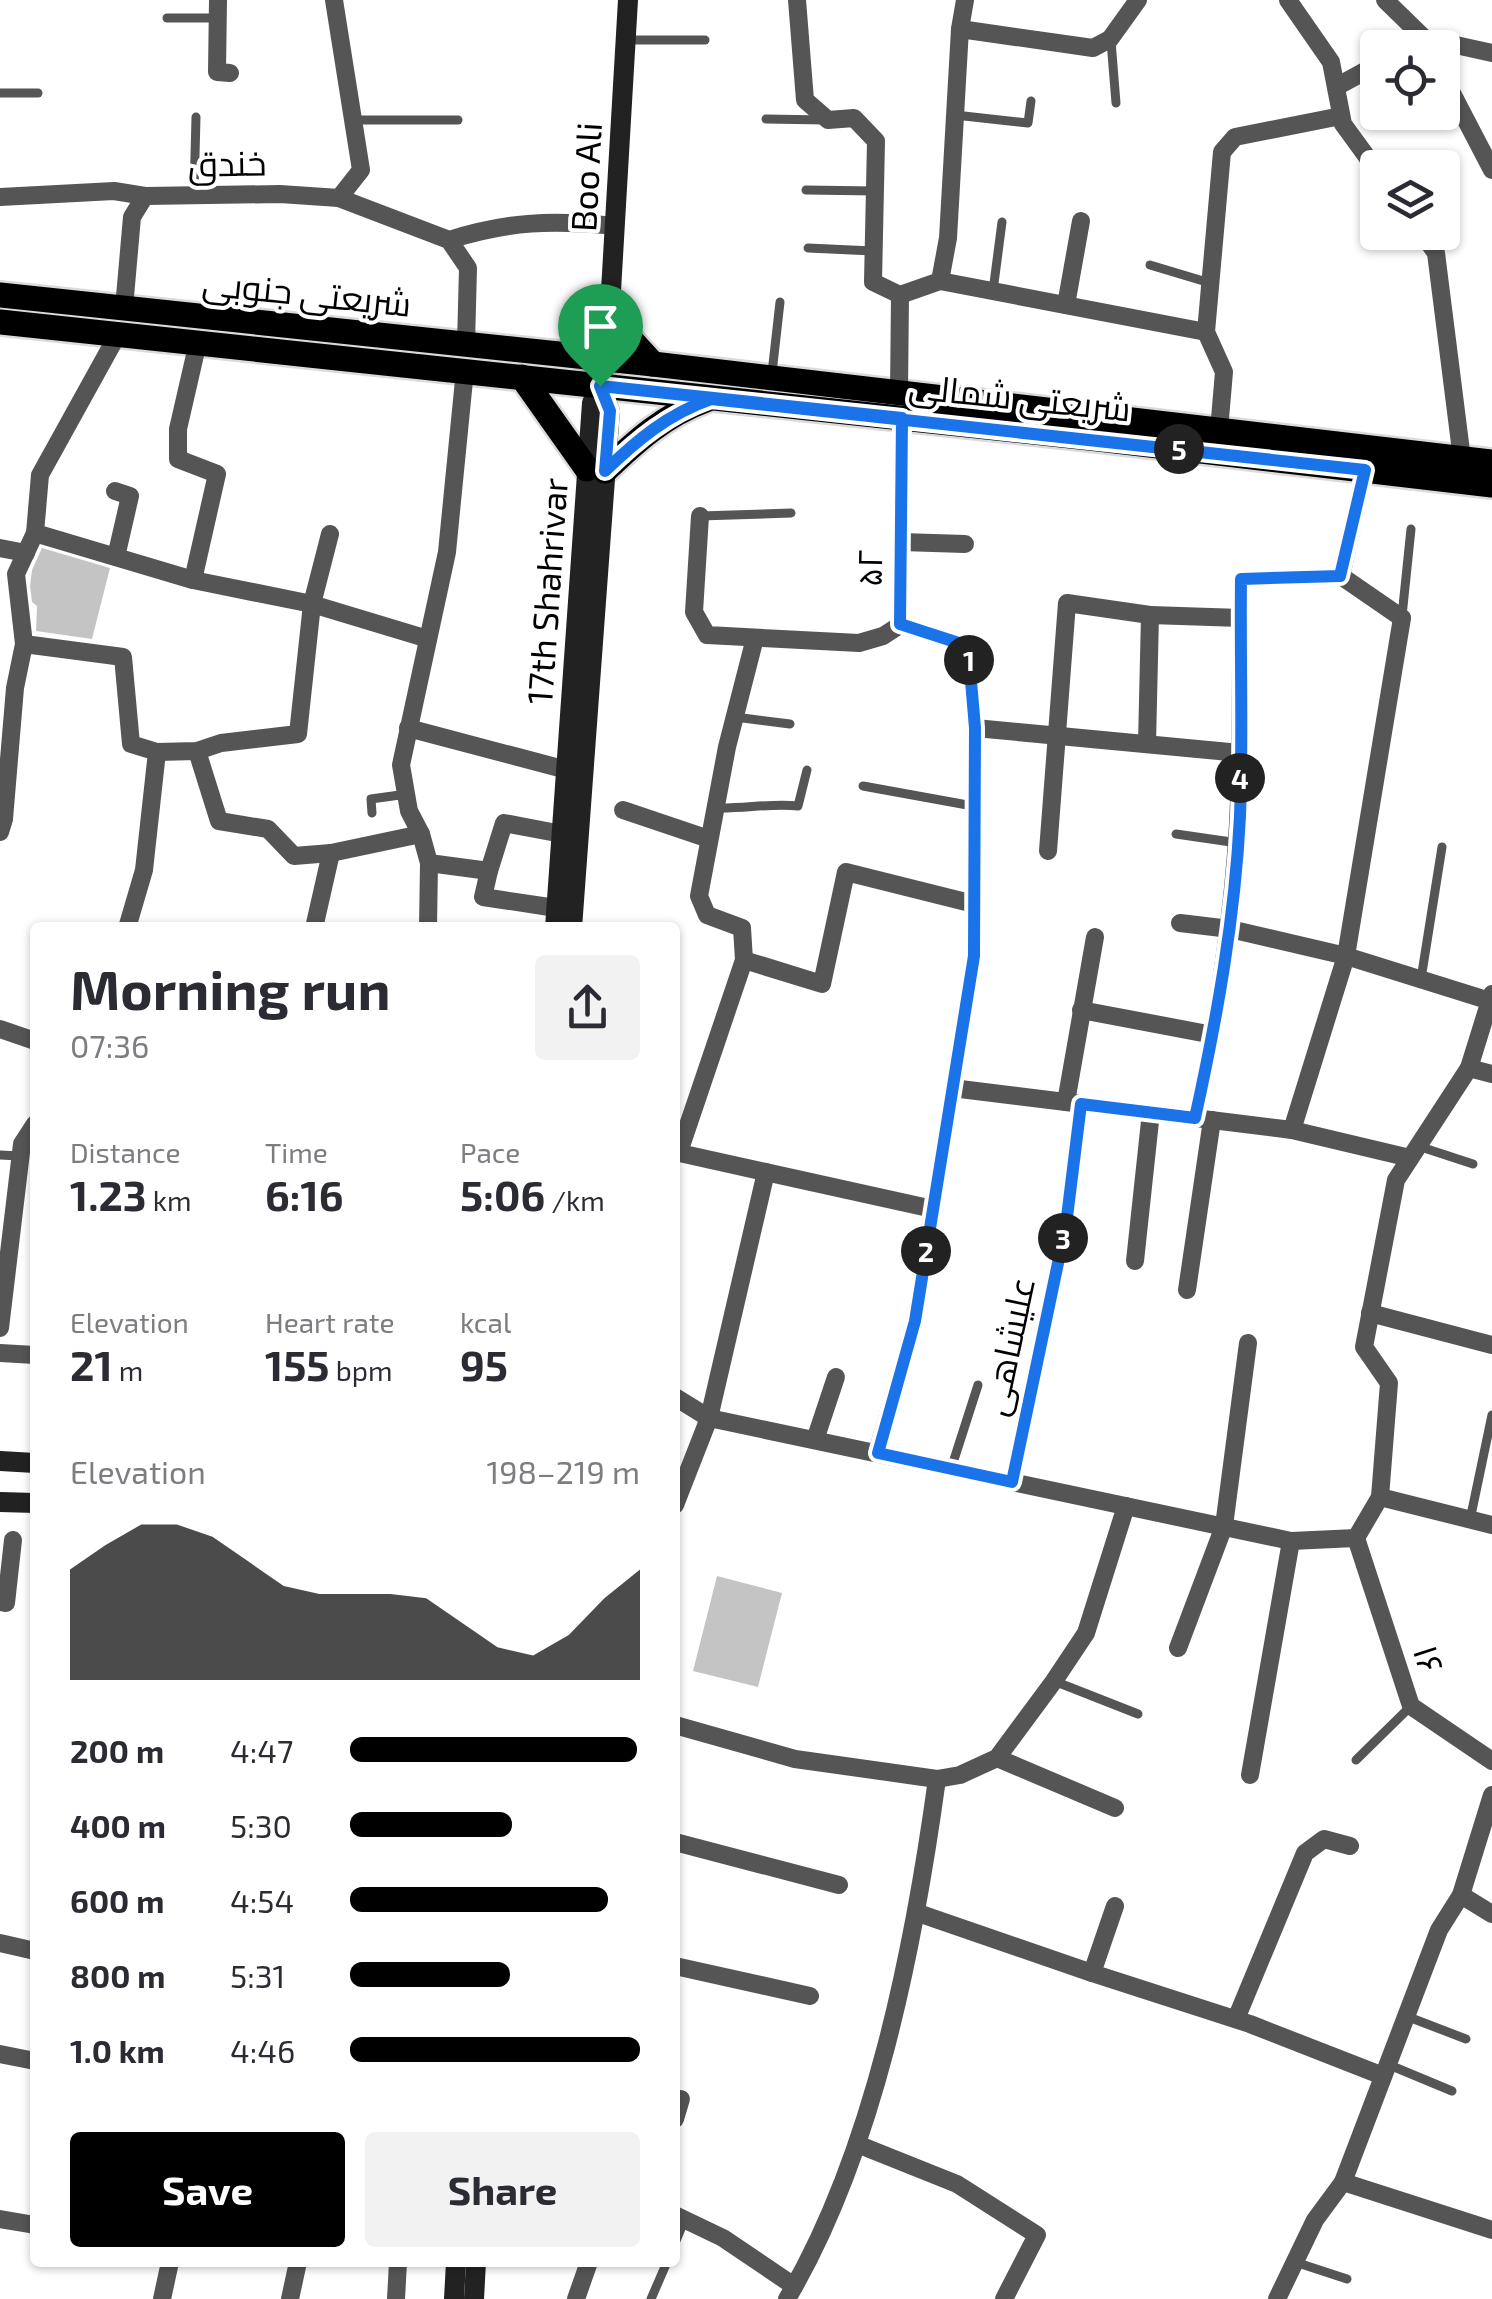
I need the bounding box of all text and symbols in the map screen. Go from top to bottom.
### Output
map controls [1360,30,1460,250]
button: locate [1360,30,1460,130]
street label: Boo Ali [561,121,609,233]
street label: خندق [187,140,267,187]
button: layers [1360,150,1460,250]
street label: شریعتی جنوبی [200,260,413,326]
pin [558,284,643,387]
icon: arrive [573,299,628,354]
street label: شریعتی شمالی [907,363,1133,431]
pin: 5 [1154,424,1204,474]
text: 5 [1171,432,1187,466]
street label: 17th Shahrivar [517,476,575,706]
street label: ۵۲ [847,549,889,587]
pin: 1 [944,635,994,685]
text: 1 [963,643,975,677]
pin: 4 [1215,753,1265,803]
text: 4 [1231,761,1249,795]
text: Morning run [70,955,391,1021]
button: share [535,955,640,1060]
text: 07:36 [70,1026,149,1064]
text: Distance [70,1135,181,1169]
text: Time [265,1135,328,1169]
text: Pace [460,1135,520,1169]
text: 1.23 [70,1169,147,1219]
text: 6:16 [265,1169,344,1219]
text: 5:06 [460,1169,545,1219]
text: km [147,1183,192,1217]
text: /km [545,1183,605,1217]
pin: 3 [1038,1213,1088,1263]
text: 3 [1055,1221,1071,1255]
pin: 2 [901,1226,951,1276]
text: 2 [918,1234,934,1268]
street label: علیشاهی [972,1273,1044,1420]
text: Elevation [70,1305,189,1339]
text: Heart rate [265,1305,395,1339]
text: kcal [460,1305,511,1339]
text: 21 [70,1339,113,1389]
text: 155 [265,1339,330,1389]
text: 95 [460,1339,508,1389]
text: m [113,1353,143,1387]
text: bpm [330,1353,393,1387]
text: Elevation [70,1452,206,1490]
text: 198–219 m [486,1452,640,1490]
street label: ۱۶ [1406,1639,1454,1679]
text: 200 m [70,1731,164,1769]
text: 4:47 [230,1731,293,1769]
text: 400 m [70,1806,166,1844]
text: 5:30 [230,1806,292,1844]
text: 600 m [70,1881,164,1919]
text: 4:54 [230,1881,294,1919]
text: 800 m [70,1956,165,1994]
text: 5:31 [230,1956,285,1994]
text: 1.0 km [70,2031,165,2069]
text: 4:46 [230,2031,295,2069]
button: Save [70,2132,345,2247]
button: Share [365,2132,640,2247]

